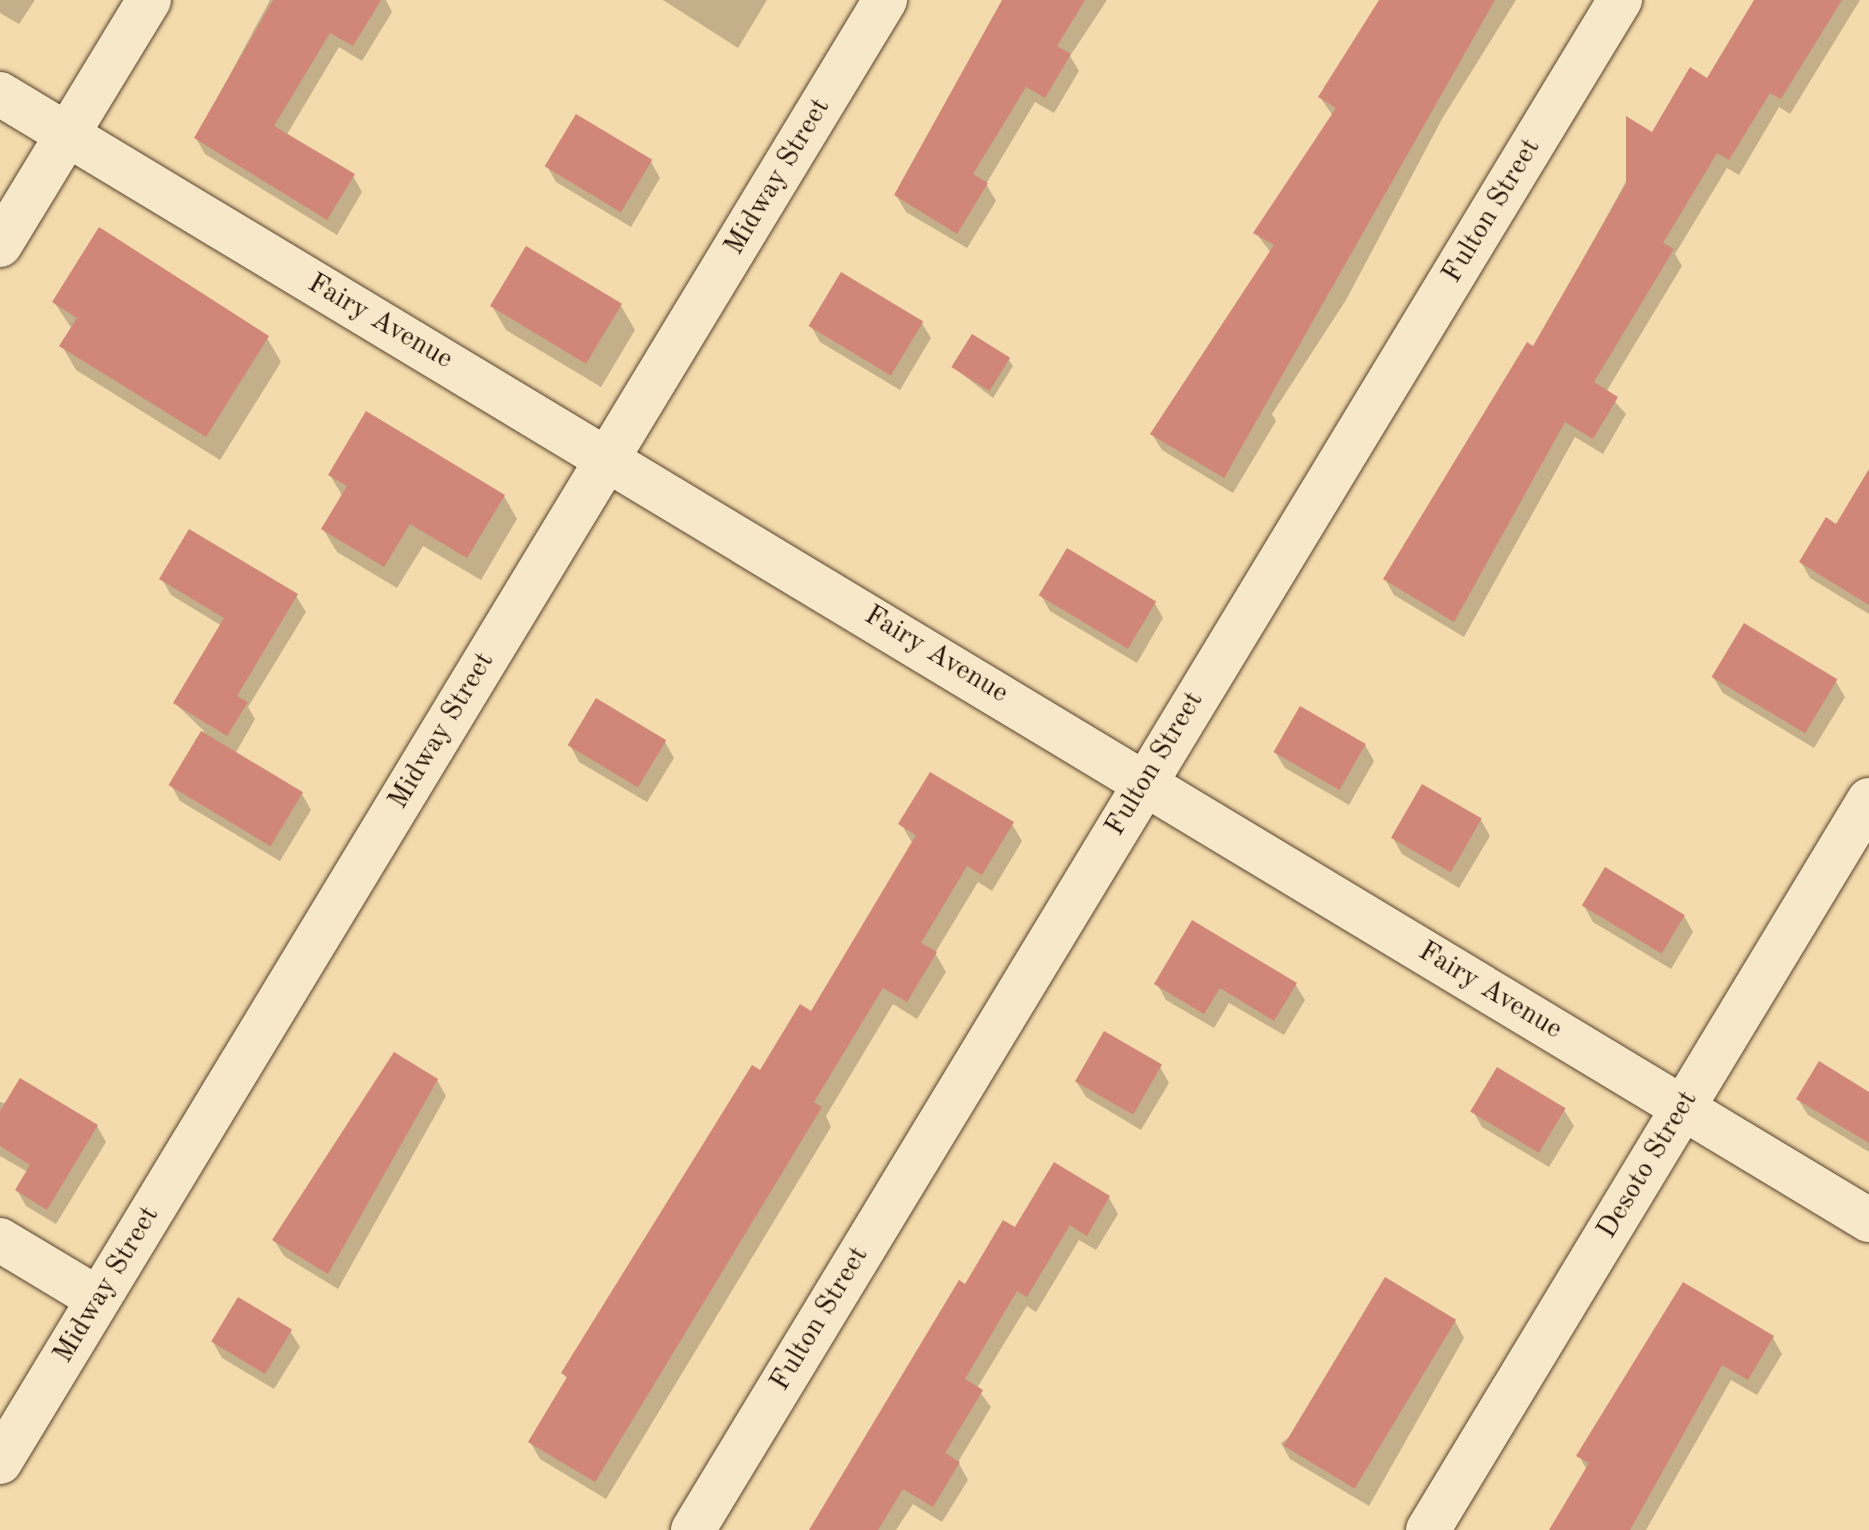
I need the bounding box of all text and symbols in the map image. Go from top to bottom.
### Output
street label: Midway Street [718,93,838,261]
street label: Fulton Street [1436,133,1548,289]
street label: Fairy Avenue [302,267,458,377]
street label: Fairy Avenue [858,599,1014,711]
street label: Midway Street [382,647,502,815]
street label: Fulton Street [1099,686,1211,842]
street label: Fairy Avenue [1412,935,1568,1047]
street label: Desoto Street [1591,1085,1705,1245]
street label: Midway Street [47,1201,167,1369]
street label: Fulton Street [764,1241,876,1397]

